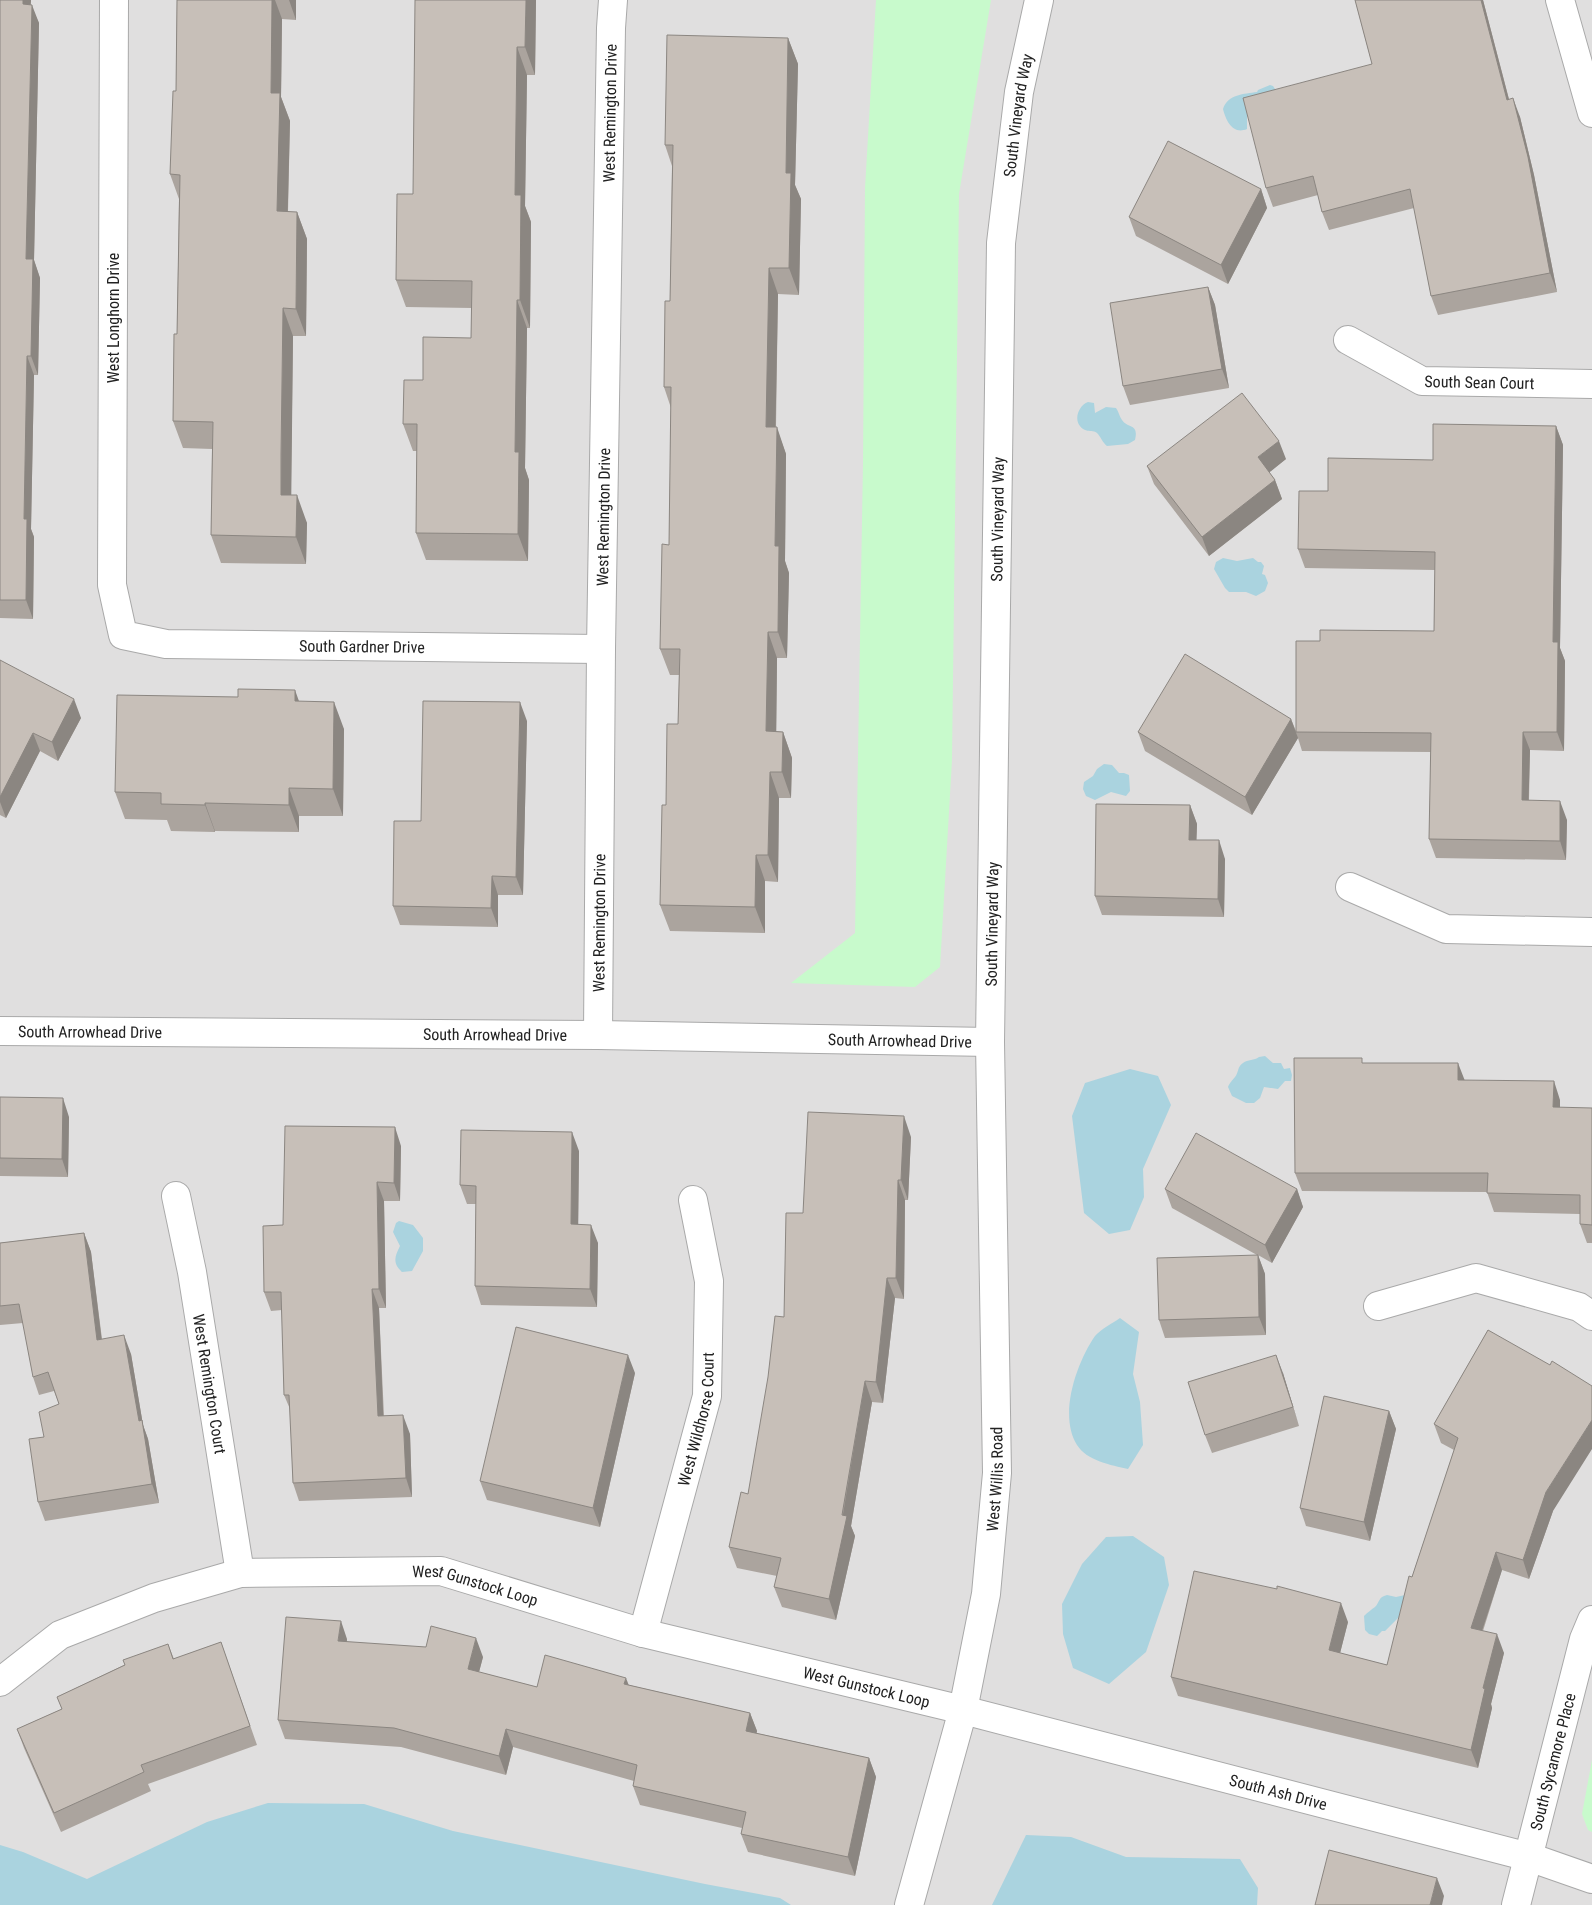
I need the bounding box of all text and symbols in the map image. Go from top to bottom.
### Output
street label: West Remington Drive [600,44,621,182]
street label: South Vineyard Way [1000,52,1037,178]
street label: West Longhorn Drive [104,253,123,383]
street label: South Sean Court [1424,372,1535,393]
street label: West Remington Drive [593,448,614,586]
street label: South Vineyard Way [987,456,1008,582]
street label: South Gardner Drive [299,637,425,657]
street label: West Remington Drive [589,854,609,992]
street label: South Vineyard Way [982,861,1002,987]
street label: South Arrowhead Drive [18,1022,162,1042]
street label: South Arrowhead Drive [423,1025,567,1045]
street label: South Arrowhead Drive [828,1030,972,1052]
street label: West Remington Court [189,1313,230,1456]
street label: West Wildhorse Court [674,1352,718,1488]
street label: West Willis Road [983,1426,1007,1532]
street label: West Gunstock Loop [412,1562,540,1610]
street label: West Gunstock Loop [801,1663,932,1712]
street label: South Sycamore Place [1526,1691,1580,1832]
street label: South Ash Drive [1227,1771,1329,1814]

